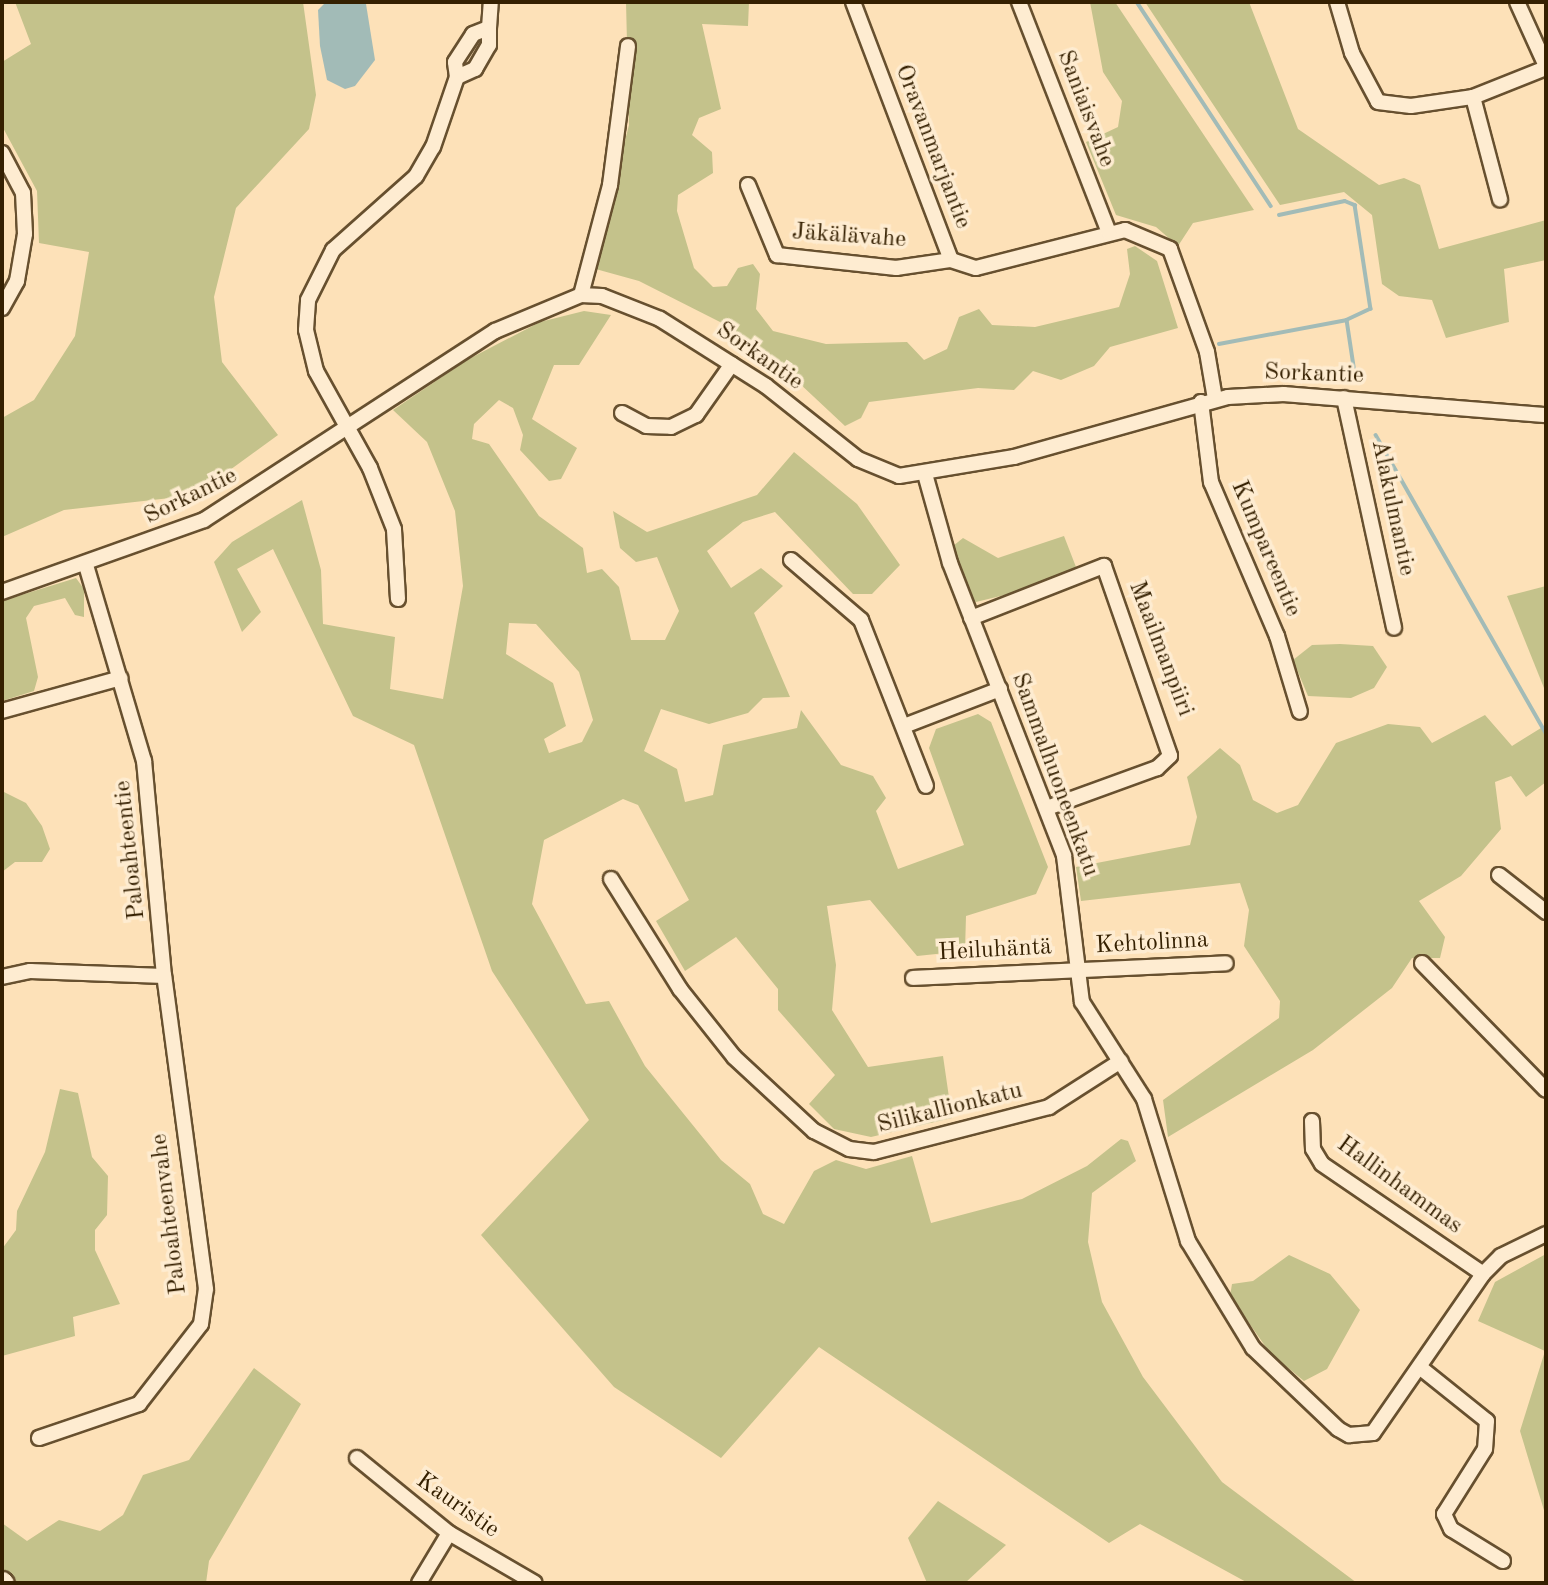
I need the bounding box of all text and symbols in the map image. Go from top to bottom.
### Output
street label: Saniaisvahe [1050,47,1120,171]
street label: Oravanmarjantie [887,61,977,233]
street label: Jäkälävahe [791,219,907,255]
street label: Sorkantie [710,317,808,397]
street label: Sorkantie [1264,359,1364,391]
street label: Alakulmantie [1364,437,1420,579]
street label: Sorkantie [140,462,242,532]
street label: Kumpareentie [1223,477,1307,621]
street label: Maailmanpiiri [1121,577,1199,721]
street label: Sammalhuoneenkatu [1004,669,1104,881]
street label: Paloahteentie [109,779,153,921]
street label: Kehtolinna [1095,927,1209,961]
street label: Heiluhäntä [937,934,1053,968]
street label: Silikallionkatu [874,1077,1026,1141]
street label: Hallinhammas [1330,1131,1468,1241]
street label: Paloahteenvahe [146,1132,194,1296]
street label: Kauristie [410,1467,504,1545]

